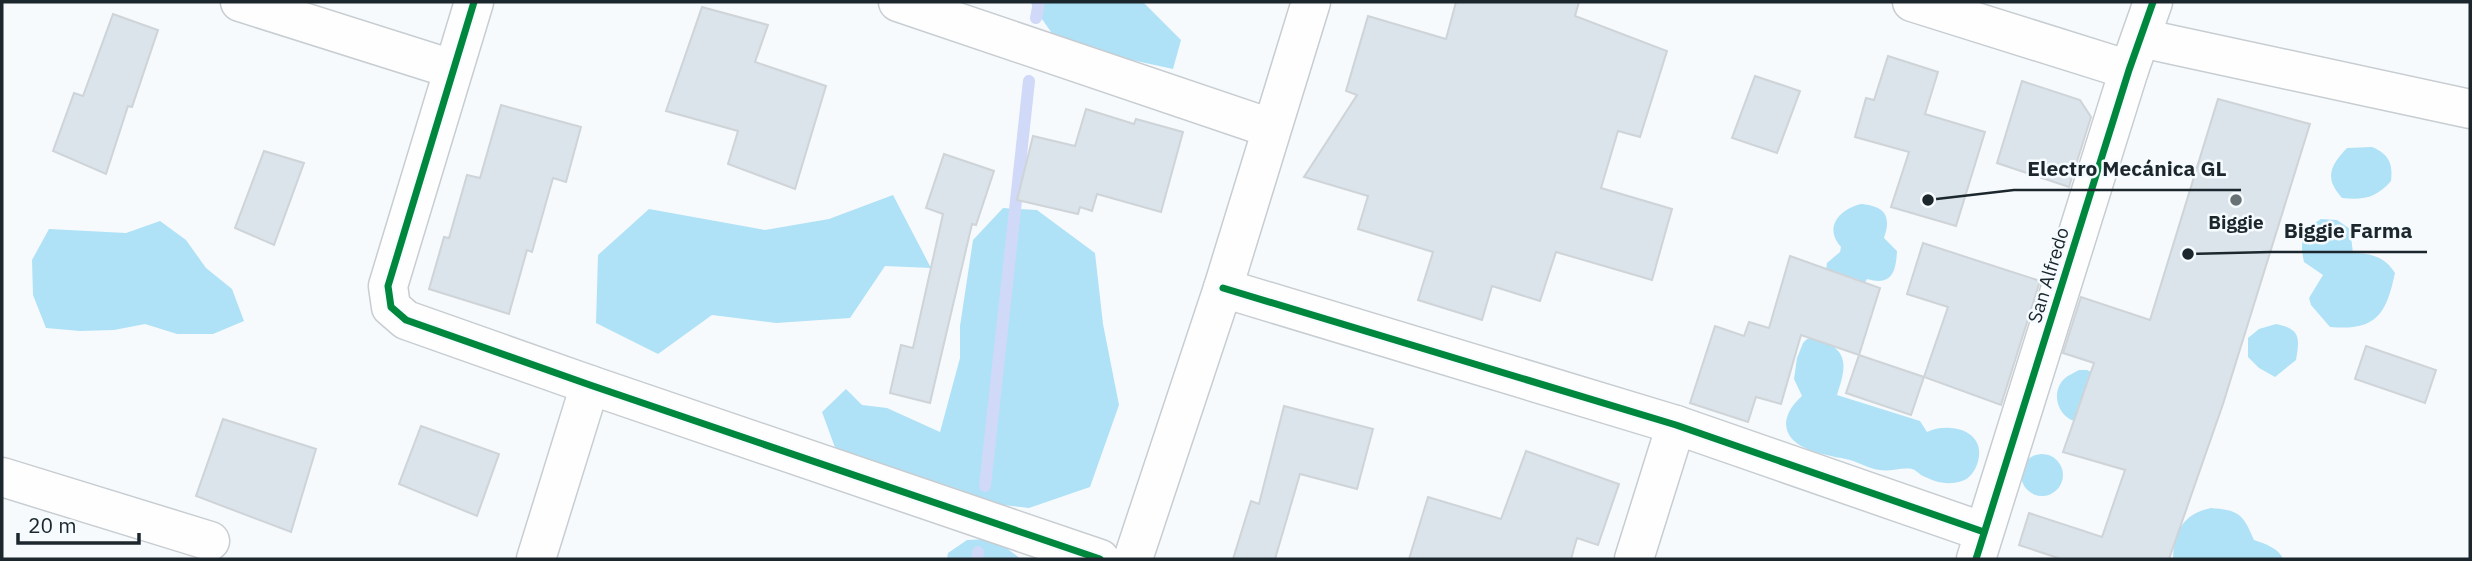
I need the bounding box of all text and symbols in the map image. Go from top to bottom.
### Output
callout: Electro Mecánica GL [2014,148,2241,190]
text: Electro Mecánica GL [2027,154,2227,182]
marker: Biggie [2228,192,2244,208]
place label: Biggie [2208,210,2264,234]
callout: Biggie Farma [2270,210,2427,252]
text: Biggie Farma [2284,216,2412,244]
street label: San Alfredo [2022,224,2074,326]
scale bar [18,502,138,546]
text: 20 m [28,511,77,539]

